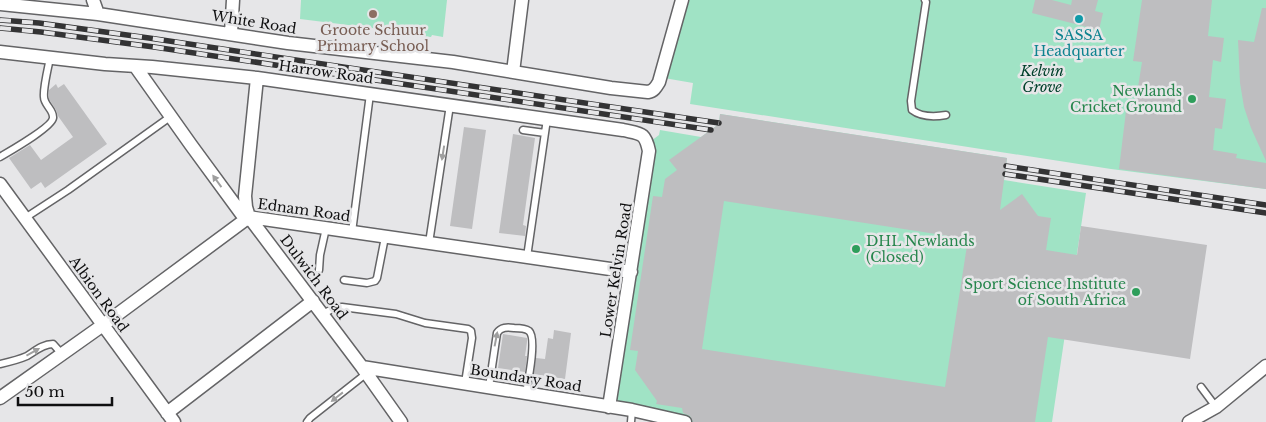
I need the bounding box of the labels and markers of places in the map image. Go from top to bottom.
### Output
marker: Groote Schuur Primary School [367,8,379,20]
marker: SASSA Headquarter [1073,13,1085,25]
place label: Groote Schuur Primary School [317,21,429,55]
place label: SASSA Headquarter [1034,26,1125,60]
place label: Newlands Cricket Ground [1070,82,1183,116]
marker: Newlands Cricket Ground [1186,93,1198,105]
place label: DHL Newlands (Closed) [866,232,975,266]
marker: DHL Newlands (Closed) [850,243,862,255]
place label: Sport Science Institute of South Africa [964,275,1126,309]
marker: Sport Science Institute of South Africa [1130,286,1142,298]

